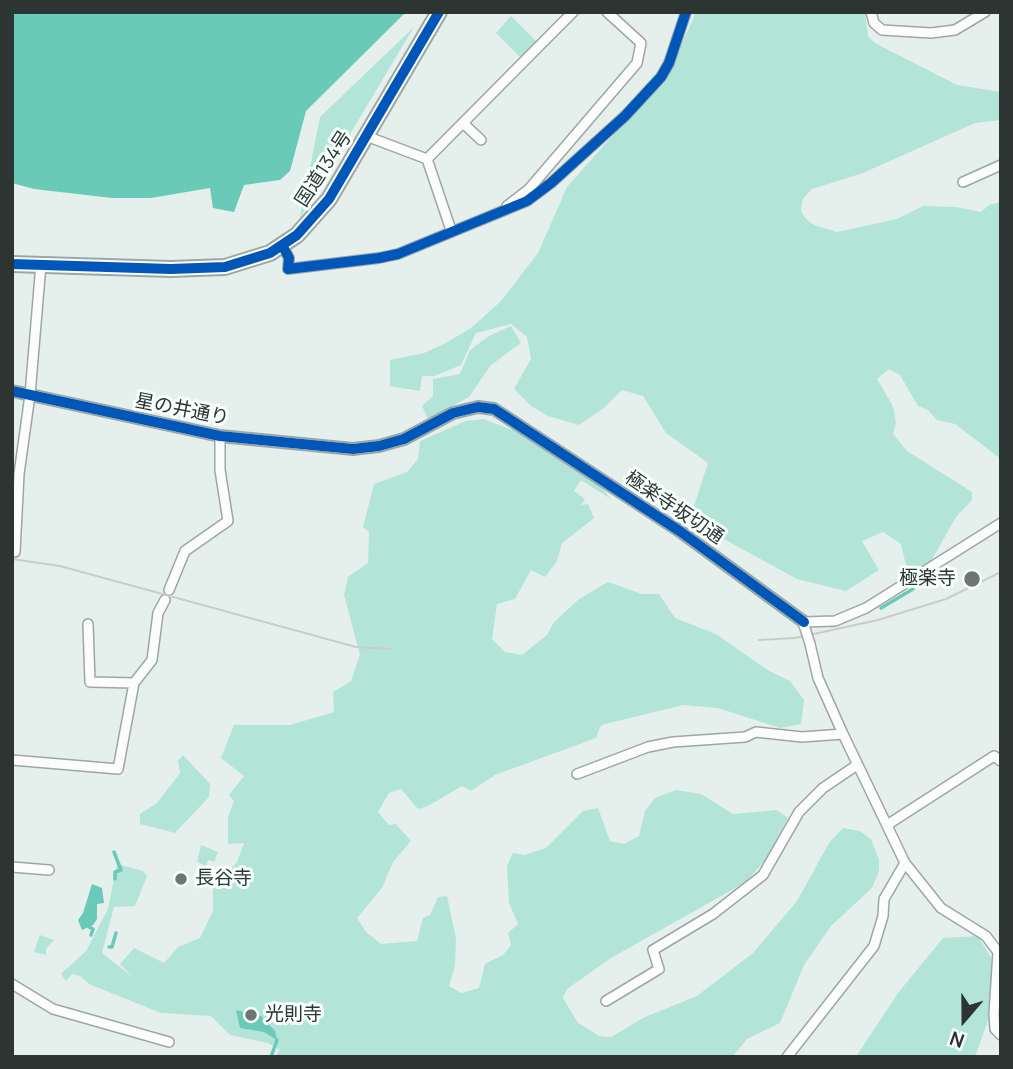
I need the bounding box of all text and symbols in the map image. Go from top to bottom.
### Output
street label: 国道134号 [291,127,357,211]
street label: 星の井通り [133,390,231,430]
street label: 極楽寺坂切通 [620,467,728,549]
place label: 極楽寺 [899,568,956,590]
marker: 極楽寺 [962,569,982,589]
place label: 長谷寺 [195,868,252,890]
marker: 長谷寺 [173,871,189,887]
north arrow [929,985,999,1055]
place label: 光則寺 [265,1004,322,1026]
marker: 光則寺 [243,1007,259,1023]
text: N [946,1025,968,1054]

